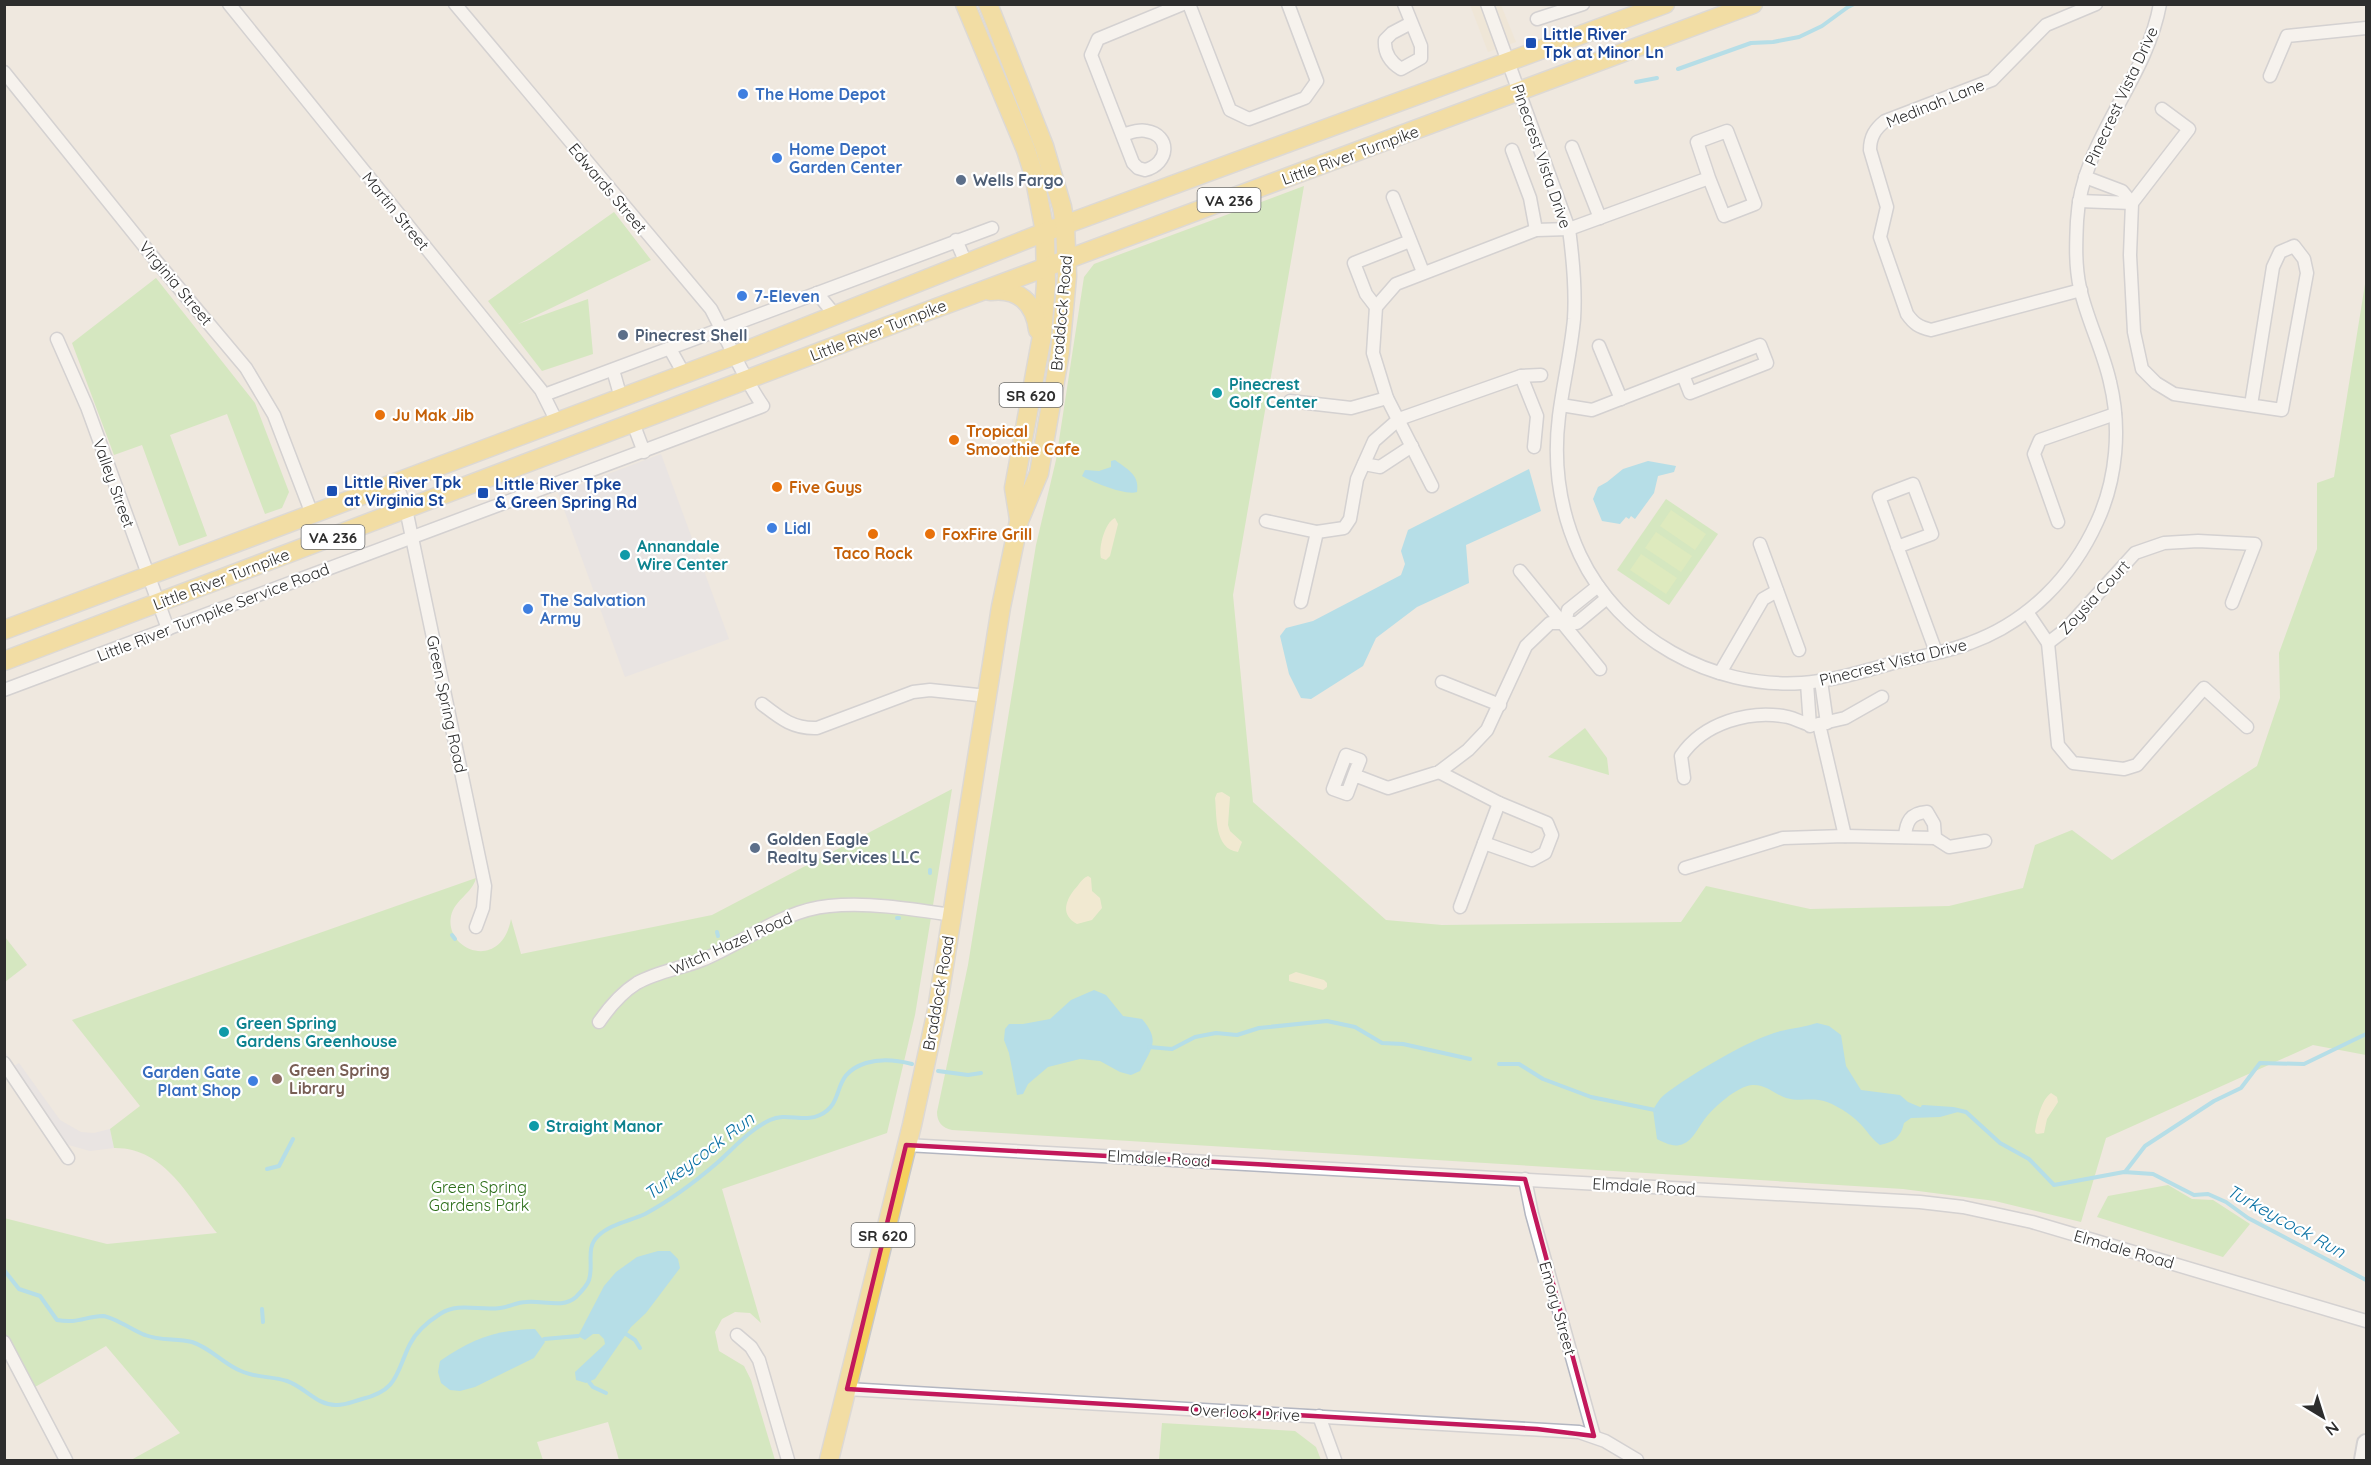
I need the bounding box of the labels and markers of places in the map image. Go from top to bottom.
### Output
place label: Little River Tpk at Minor Ln [1543,24,1664,62]
marker: Little River Tpk at Minor Ln [1524,36,1538,50]
place label: The Home Depot [755,84,886,104]
marker: The Home Depot [736,87,750,101]
place label: Home Depot Garden Center [789,139,902,177]
marker: Home Depot Garden Center [770,151,784,165]
place label: Wells Fargo [973,170,1063,190]
marker: Wells Fargo [954,173,968,187]
place label: 7-Eleven [754,286,820,306]
marker: 7-Eleven [735,289,749,303]
place label: Pinecrest Shell [635,325,748,345]
marker: Pinecrest Shell [616,328,630,342]
place label: Pinecrest Golf Center [1229,374,1318,412]
marker: Pinecrest Golf Center [1210,386,1224,400]
place label: Ju Mak Jib [392,405,474,425]
marker: Ju Mak Jib [373,408,387,422]
place label: Tropical Smoothie Cafe [966,421,1080,459]
marker: Tropical Smoothie Cafe [947,433,961,447]
place label: Little River Tpk at Virginia St [344,472,461,510]
place label: Little River Tpke & Green Spring Rd [495,474,637,512]
place label: Five Guys [789,477,862,497]
marker: Five Guys [770,480,784,494]
marker: Little River Tpk at Virginia St [325,484,339,498]
marker: Little River Tpke & Green Spring Rd [476,486,490,500]
place label: Lidl [784,518,811,538]
marker: Lidl [765,521,779,535]
place label: FoxFire Grill [942,524,1032,544]
marker: Taco Rock [866,527,880,541]
marker: FoxFire Grill [923,527,937,541]
place label: Annandale Wire Center [637,536,728,574]
place label: Taco Rock [833,543,913,563]
marker: Annandale Wire Center [618,548,632,562]
place label: The Salvation Army [540,590,646,628]
marker: The Salvation Army [521,602,535,616]
place label: Golden Eagle Realty Services LLC [767,829,919,867]
marker: Golden Eagle Realty Services LLC [748,841,762,855]
place label: Green Spring Gardens Greenhouse [236,1013,397,1051]
marker: Green Spring Gardens Greenhouse [217,1025,231,1039]
place label: Green Spring Library [289,1060,390,1098]
place label: Garden Gate Plant Shop [142,1062,241,1100]
marker: Green Spring Library [270,1072,284,1086]
marker: Garden Gate Plant Shop [246,1074,260,1088]
place label: Straight Manor [546,1116,663,1136]
marker: Straight Manor [527,1119,541,1133]

